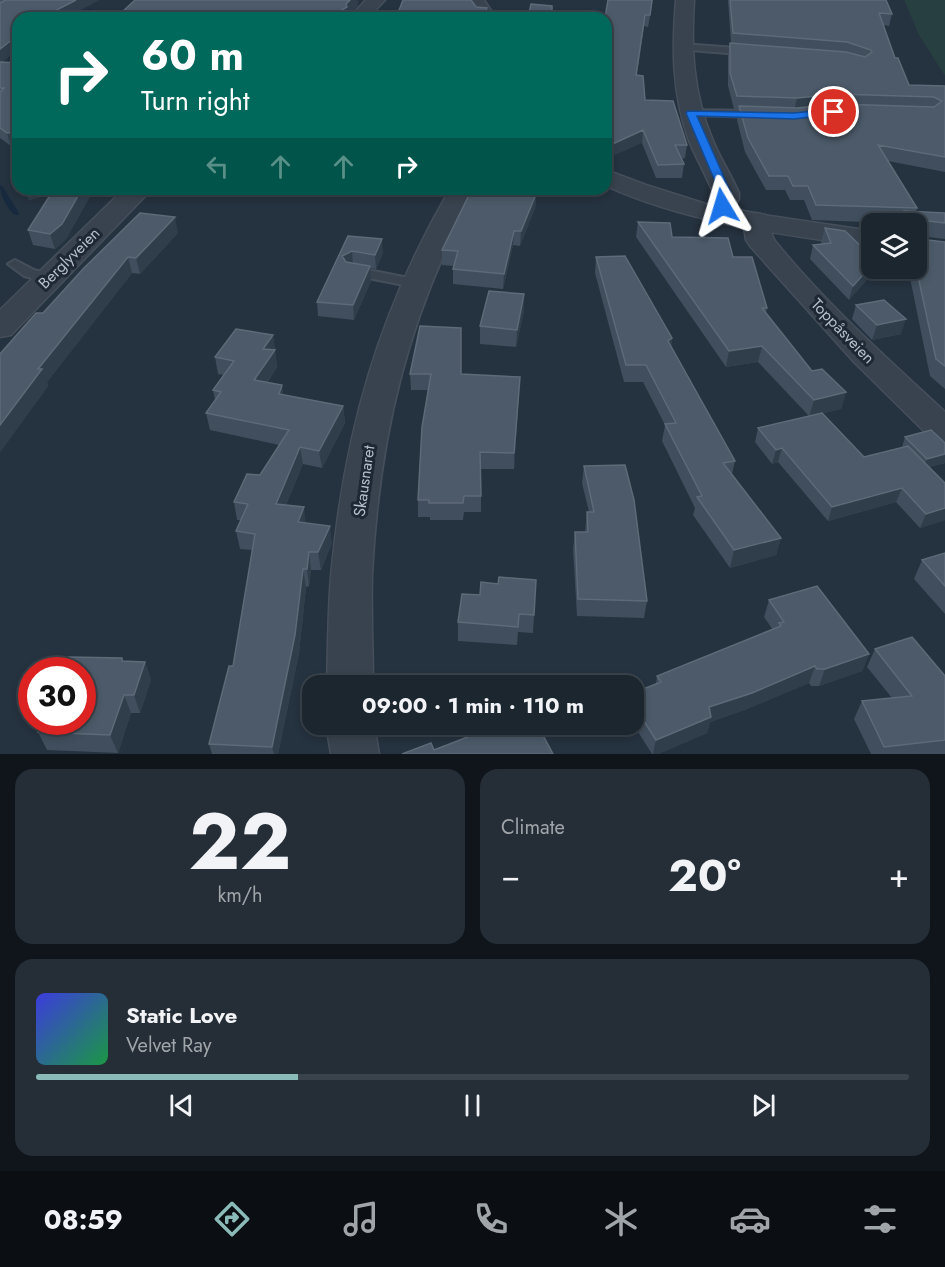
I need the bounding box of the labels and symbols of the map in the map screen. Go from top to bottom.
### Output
pin [808,86,859,137]
position arrow [690,174,754,238]
street label: Berglyveien [33,222,105,294]
street label: Toppåsveien [806,293,880,369]
street label: Skausnaret [348,444,380,518]
speed limit sign: 30 [18,657,96,735]

